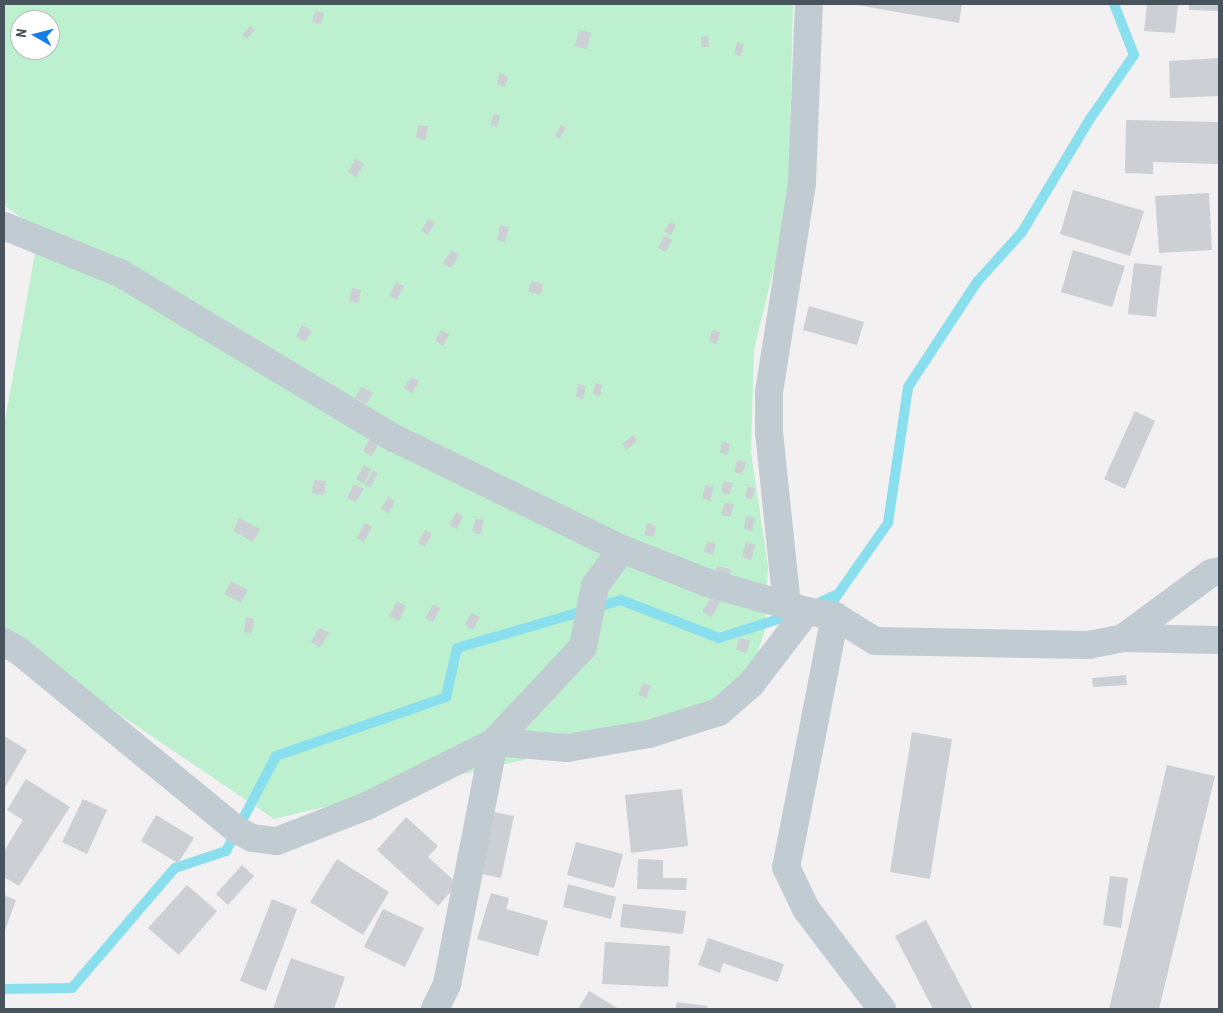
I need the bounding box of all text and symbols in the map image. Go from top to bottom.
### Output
north arrow [10,10,60,60]
text: N [13,28,30,38]

